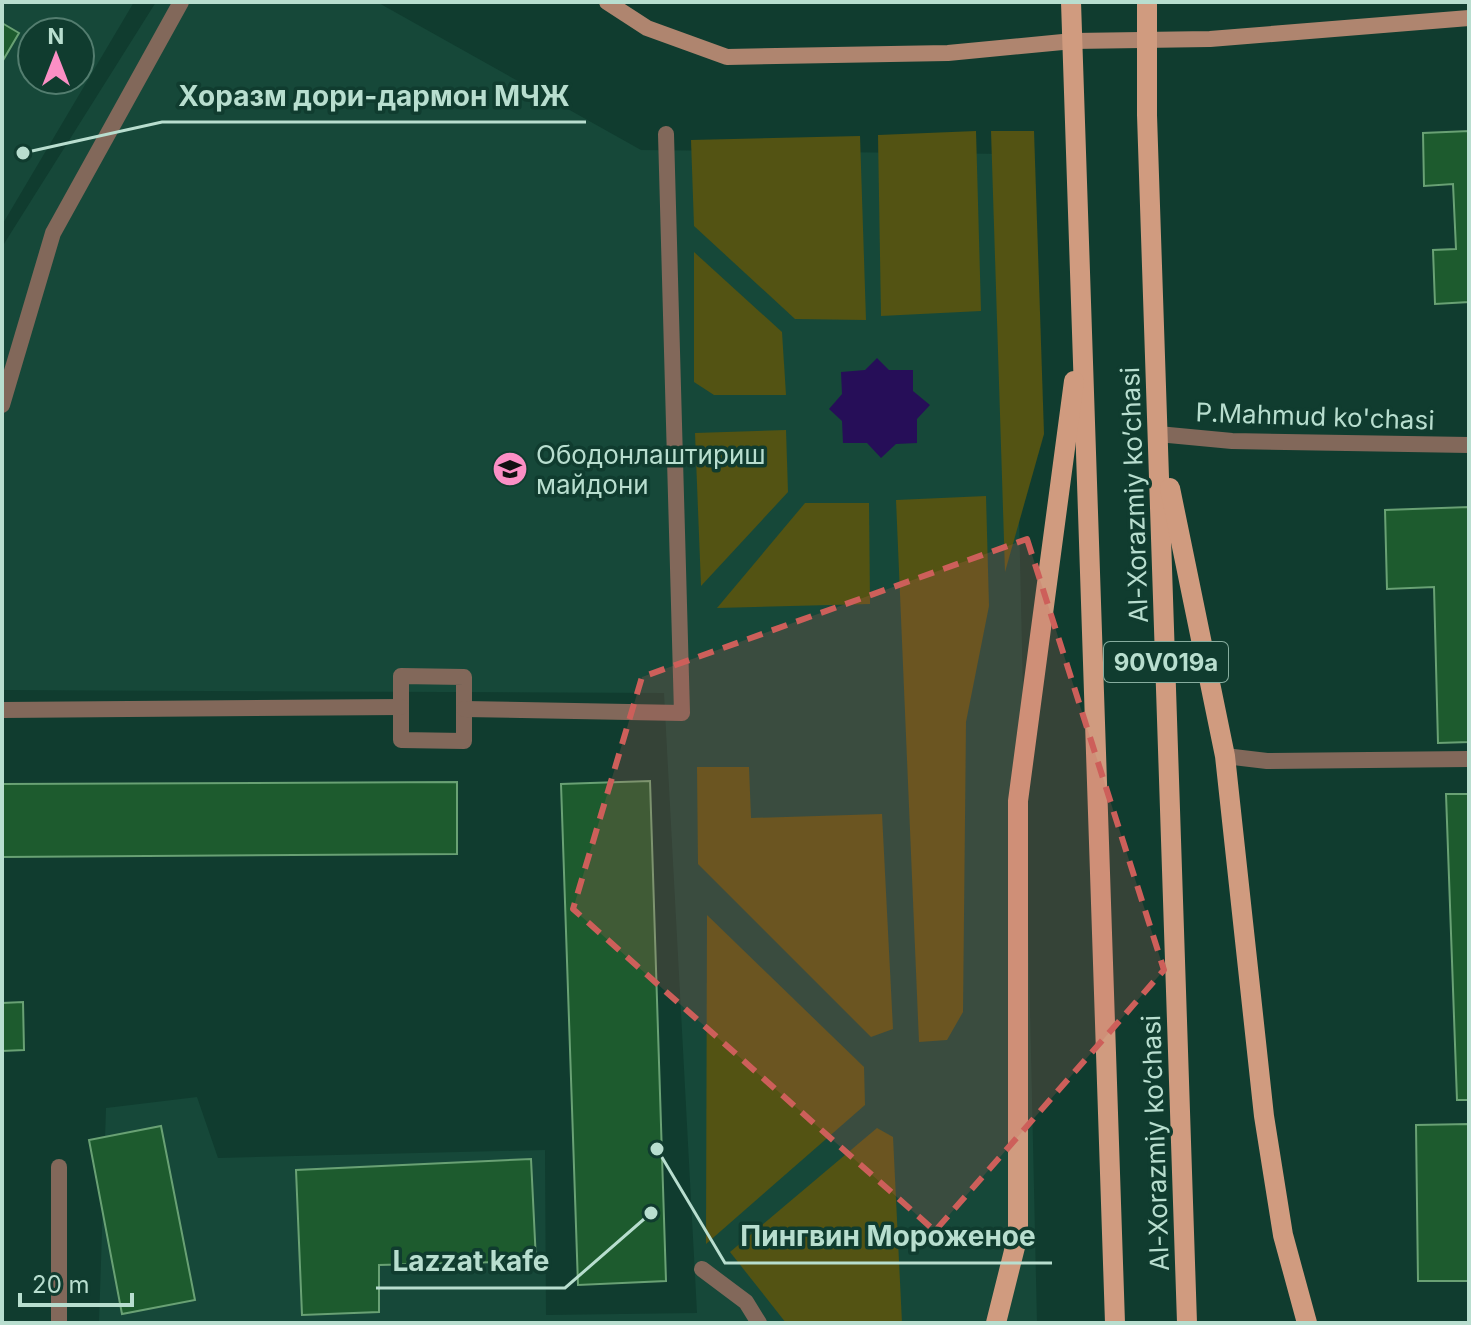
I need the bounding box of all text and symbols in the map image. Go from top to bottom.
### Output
north arrow [16,16,96,96]
text: N [48,23,64,49]
callout: Хоразм дори-дармон МЧЖ [162,70,586,122]
text: Хоразм дори-дармон МЧЖ [178,79,570,113]
street label: Al-Xorazmiy ko’chasi [1114,366,1154,624]
street label: P.Mahmud ko'chasi [1195,396,1435,436]
place label: Ободонлаштириш майдони [536,439,766,500]
school or university icon: Ободонлаштириш майдони [491,450,529,488]
road number: 90V019a [1104,642,1228,682]
street label: Al-Xorazmiy ko’chasi [1135,1014,1175,1272]
callout: Пингвин Мороженое [725,1211,1052,1263]
text: Пингвин Мороженое [740,1219,1036,1253]
callout: Lazzat kafe [376,1236,565,1288]
text: Lazzat kafe [392,1244,550,1278]
scale bar [20,1257,132,1307]
text: 20 m [32,1270,90,1299]

